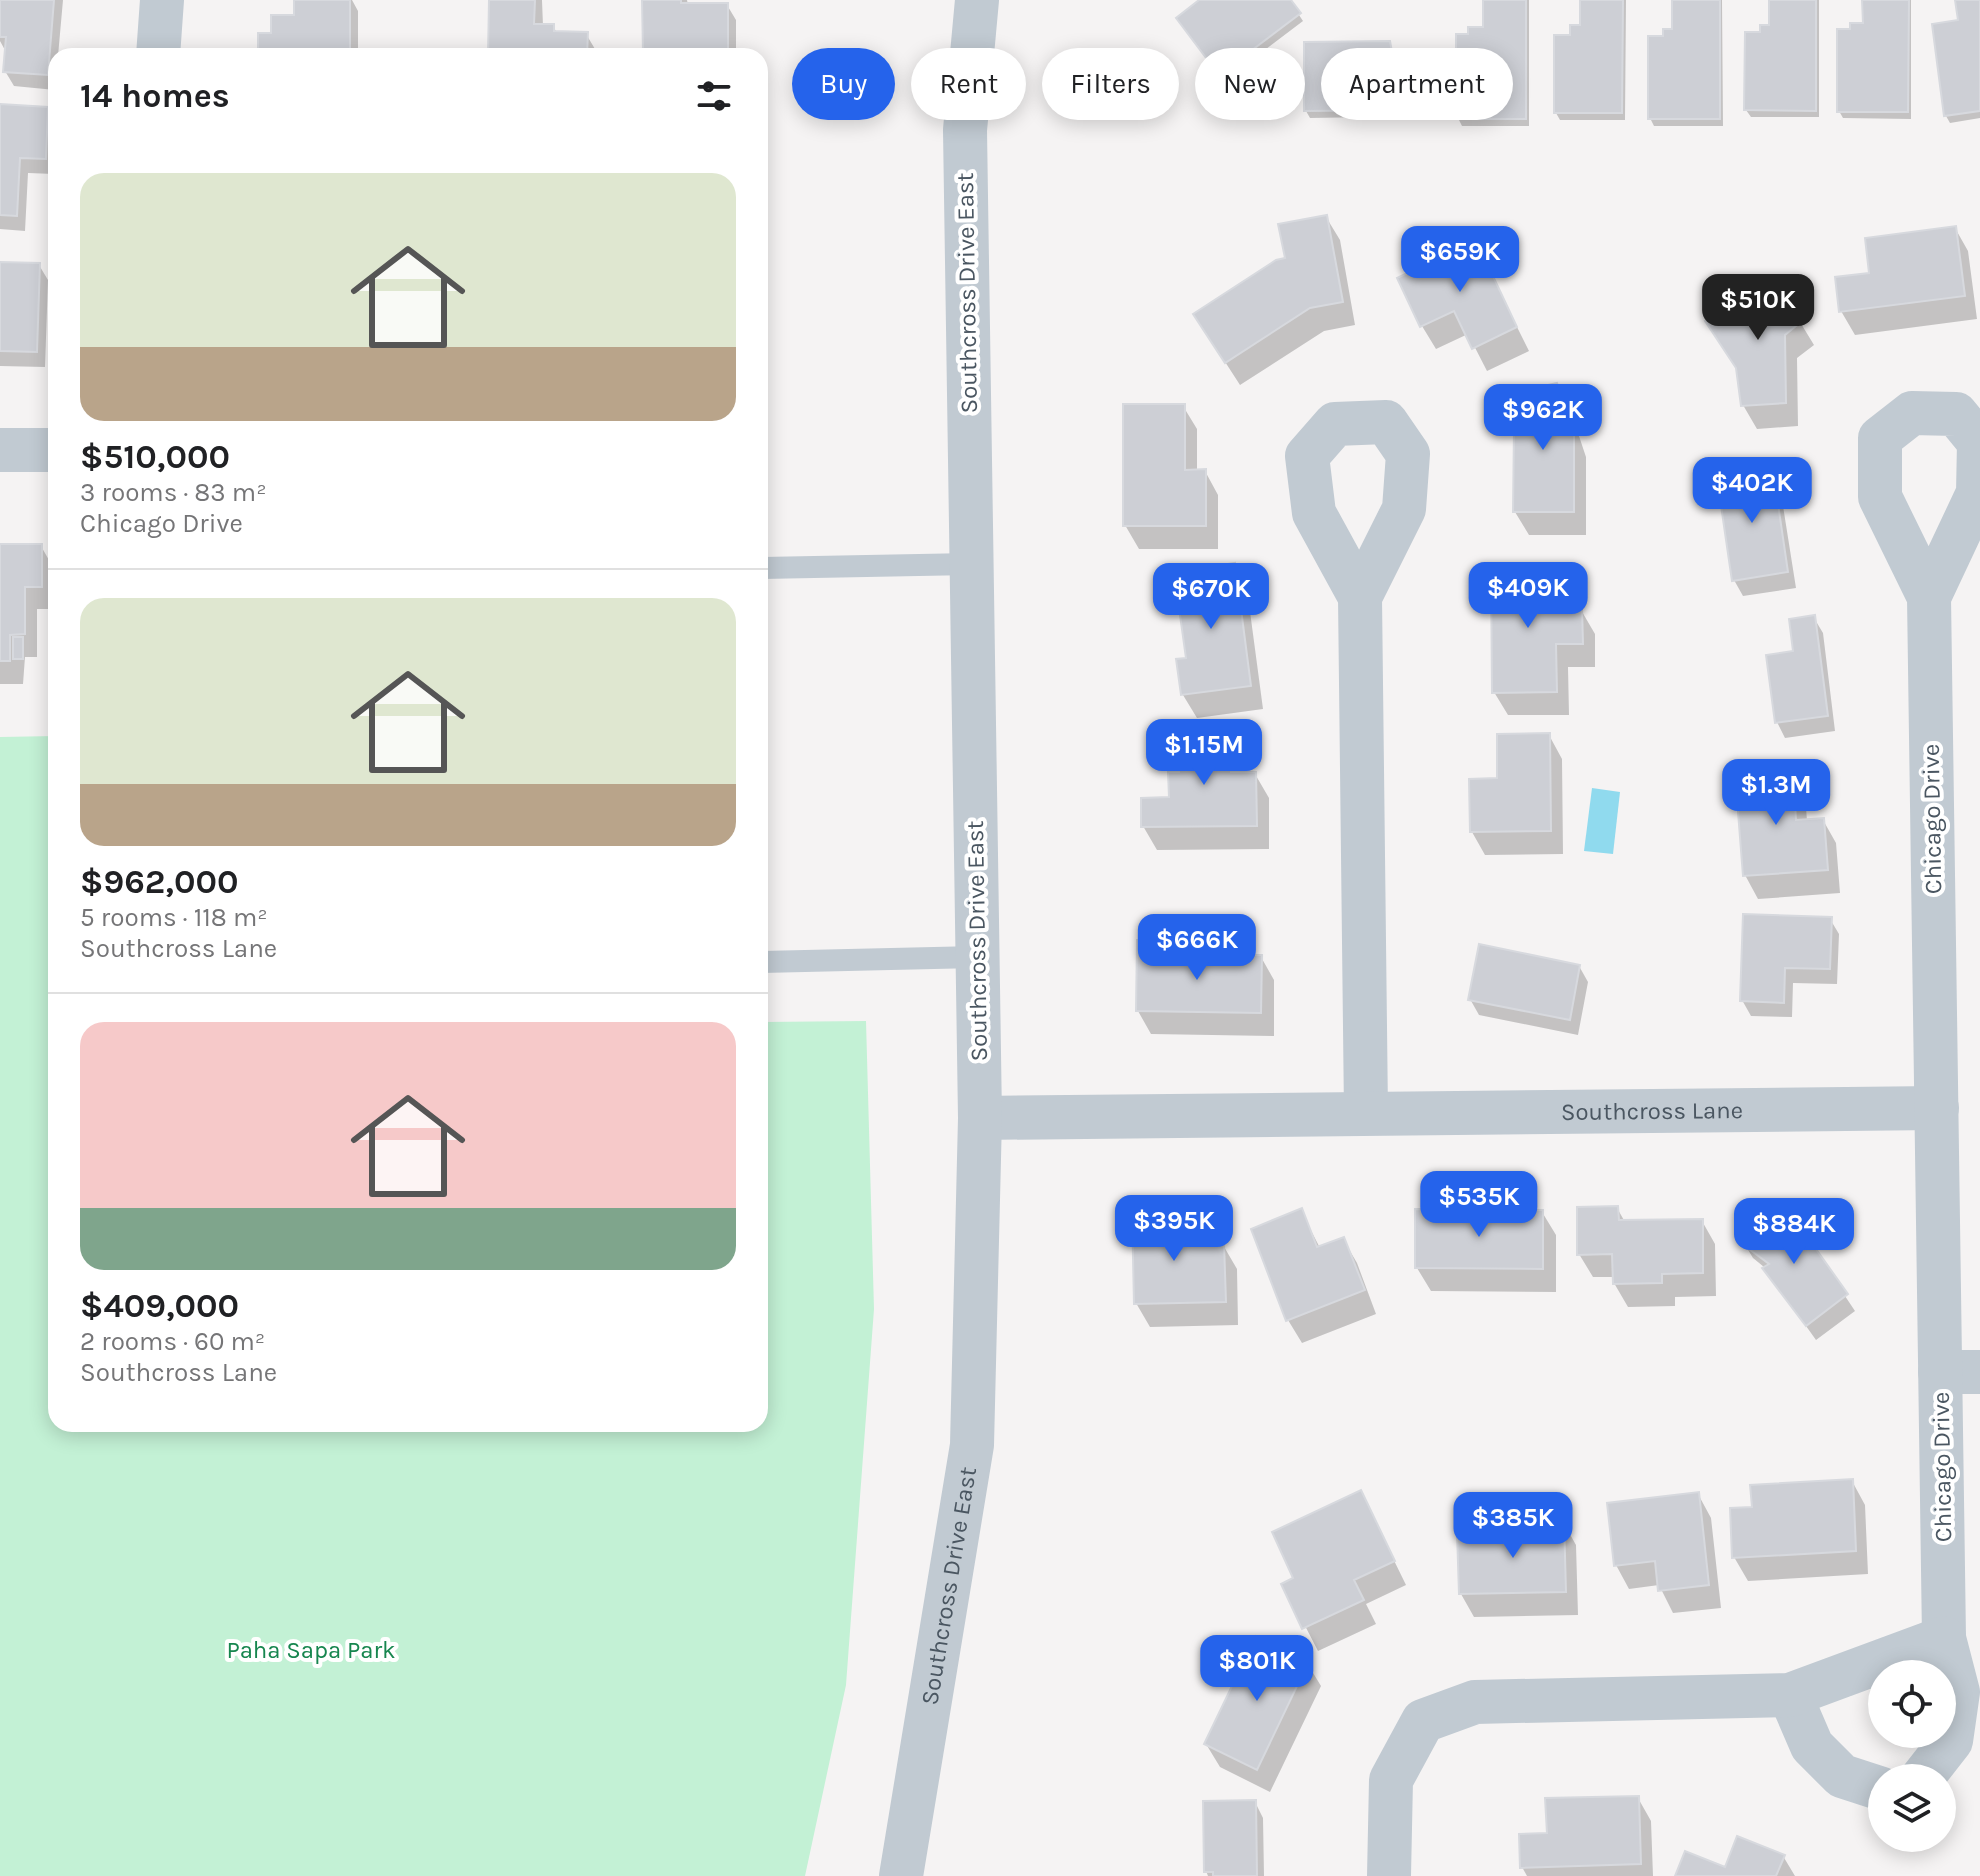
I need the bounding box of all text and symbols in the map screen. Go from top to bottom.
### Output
chip: Buy [792,48,895,120]
chip: Rent [911,48,1026,120]
chip: Filters [1042,48,1179,120]
chip: New [1195,48,1305,120]
chip: Apartment [1321,48,1513,120]
icon: filters [692,74,736,118]
text: 14 homes [80,76,230,116]
street label: Southcross Drive East [951,172,983,414]
icon: home [336,225,480,369]
pin: $659K [1404,226,1516,294]
text: $659K [1419,236,1501,267]
pin: $510K [1702,274,1814,342]
text: $510K [1720,284,1796,315]
pin: $962K [1487,384,1599,452]
text: $962K [1502,394,1584,425]
text: $510,000 [80,437,230,477]
pin: $402K [1696,457,1808,525]
text: $402K [1711,467,1793,498]
text: 3 rooms · 83 m² [80,477,267,508]
text: Chicago Drive [80,508,243,539]
pin: $409K [1472,562,1584,630]
pin: $670K [1155,563,1267,631]
text: $409K [1487,572,1569,603]
text: $670K [1171,573,1251,604]
icon: home [336,650,480,794]
pin: $1.15M [1139,719,1269,787]
text: $1.15M [1164,729,1244,760]
street label: Chicago Drive [1917,744,1947,894]
pin: $1.3M [1720,759,1832,827]
text: $1.3M [1740,769,1812,800]
street label: Southcross Drive East [961,820,993,1062]
text: $962,000 [80,862,239,902]
text: 5 rooms · 118 m² [80,902,268,933]
pin: $666K [1141,914,1253,982]
text: $666K [1156,924,1238,955]
text: Southcross Lane [80,933,277,964]
icon: home [336,1074,480,1218]
street label: Southcross Lane [1561,1096,1743,1126]
pin: $535K [1423,1171,1535,1239]
text: $535K [1438,1181,1520,1212]
pin: $395K [1118,1195,1230,1263]
pin: $884K [1738,1198,1850,1266]
text: $395K [1133,1205,1215,1236]
text: $884K [1752,1208,1836,1239]
text: $409,000 [80,1286,239,1326]
text: 2 rooms · 60 m² [80,1326,265,1357]
text: Southcross Lane [80,1357,277,1388]
street label: Chicago Drive [1927,1392,1957,1542]
street label: Southcross Drive East [915,1465,982,1707]
pin: $385K [1457,1492,1569,1560]
text: $385K [1471,1502,1555,1533]
pin: $801K [1201,1635,1313,1703]
park label: Paha Sapa Park [226,1636,396,1664]
text: $801K [1218,1645,1296,1676]
map controls [1868,1660,1956,1852]
button: locate [1868,1660,1956,1748]
button: layers [1868,1764,1956,1852]

